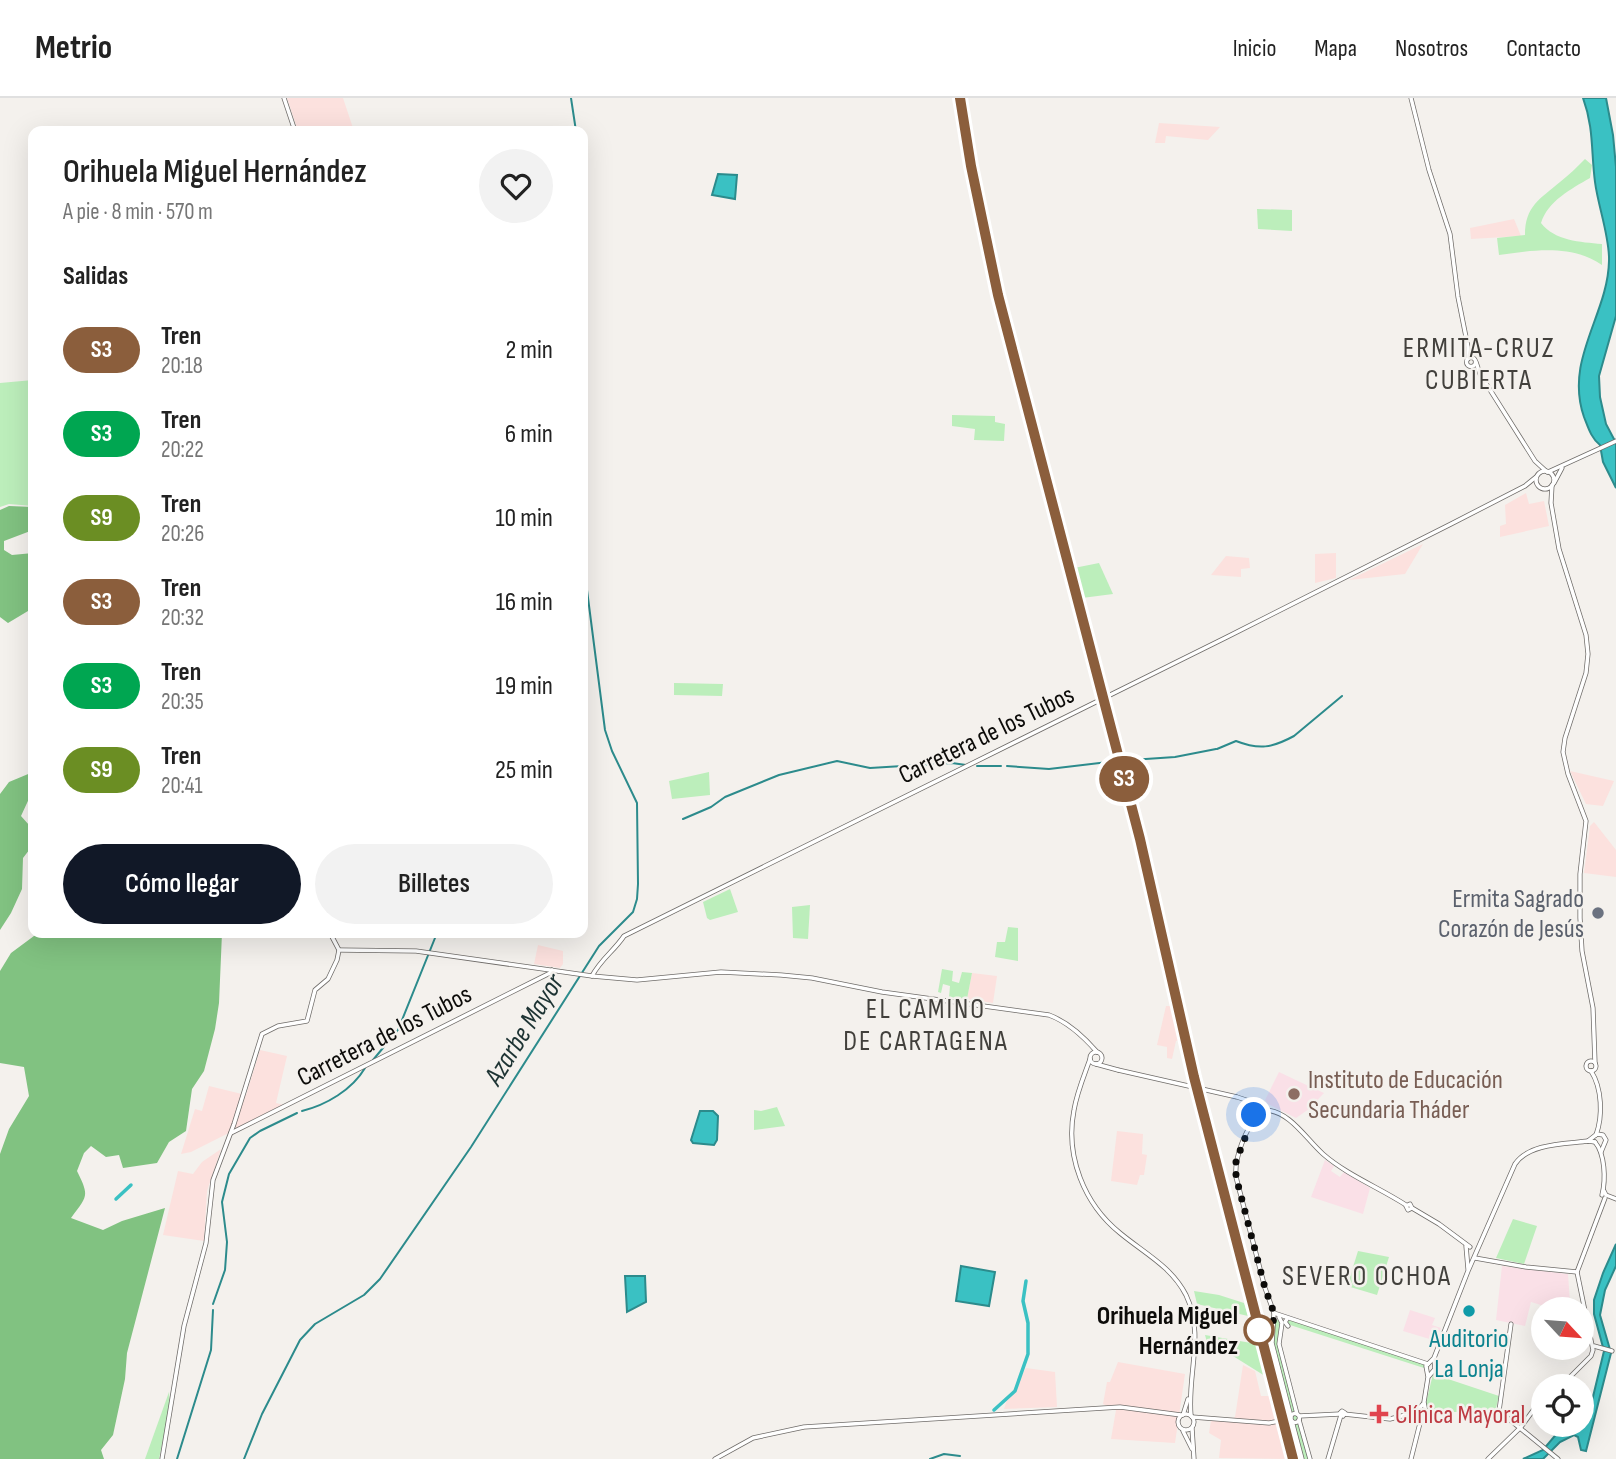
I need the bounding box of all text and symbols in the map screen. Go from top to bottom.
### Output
text: Metrio [35,28,112,68]
text: Inicio [1233,34,1276,63]
text: Mapa [1314,34,1357,63]
text: Nosotros [1395,34,1468,63]
text: Contacto [1506,34,1581,63]
button: heart [479,149,553,223]
text: Orihuela Miguel Hernández [63,152,367,192]
text: A pie · 8 min · 570 m [63,198,213,226]
text: Salidas [63,261,128,292]
text: Tren [161,321,201,352]
district label: ERMITA-CRUZ CUBIERTA [1403,332,1555,397]
text: S3 [91,335,112,364]
text: 2 min [505,335,553,366]
text: 20:18 [161,352,203,380]
text: Tren [161,405,201,436]
text: S3 [91,419,112,448]
text: 6 min [505,419,553,450]
text: 20:22 [161,436,204,464]
text: Tren [161,489,201,520]
text: S9 [90,503,113,532]
text: 10 min [496,503,553,534]
text: 20:26 [161,520,204,548]
text: Tren [161,573,201,604]
text: S3 [91,587,112,616]
text: 16 min [496,587,553,618]
text: 20:32 [161,604,204,632]
text: Tren [161,657,201,688]
text: S3 [91,671,112,700]
text: 19 min [496,671,553,702]
street label: Carretera de los Tubos [894,679,1079,791]
text: 20:35 [161,688,204,716]
text: Tren [161,741,201,772]
text: S9 [90,755,113,784]
text: 25 min [495,755,553,786]
line badge: S3 [1092,756,1156,802]
text: S3 [1113,764,1135,793]
text: 20:41 [161,772,203,800]
button: Cómo llegar [63,844,301,924]
button: Billetes [315,844,553,924]
place label: Ermita Sagrado Corazón de Jesús [1438,884,1584,945]
marker: Ermita Sagrado Corazón de Jesús [1590,905,1606,921]
water label: Azarbe Mayor [477,967,572,1092]
street label: Carretera de los Tubos [292,979,477,1094]
district label: EL CAMINO DE CARTAGENA [843,993,1009,1058]
place label: Instituto de Educación Secundaria Tháder [1308,1065,1503,1126]
marker: Instituto de Educación Secundaria Tháder [1286,1086,1302,1102]
your location [1236,1097,1271,1132]
district label: SEVERO OCHOA [1282,1260,1452,1293]
north arrow [1531,1297,1594,1360]
map controls [1531,1297,1594,1437]
place label: Orihuela Miguel Hernández [1097,1301,1238,1362]
marker: Auditorio La Lonja [1461,1303,1477,1319]
marker: Orihuela Miguel Hernández [1244,1315,1274,1345]
place label: Auditorio La Lonja [1428,1324,1509,1385]
button: locate [1531,1374,1594,1437]
place label: Clínica Mayoral [1395,1400,1525,1431]
marker: Clínica Mayoral [1369,1404,1389,1424]

